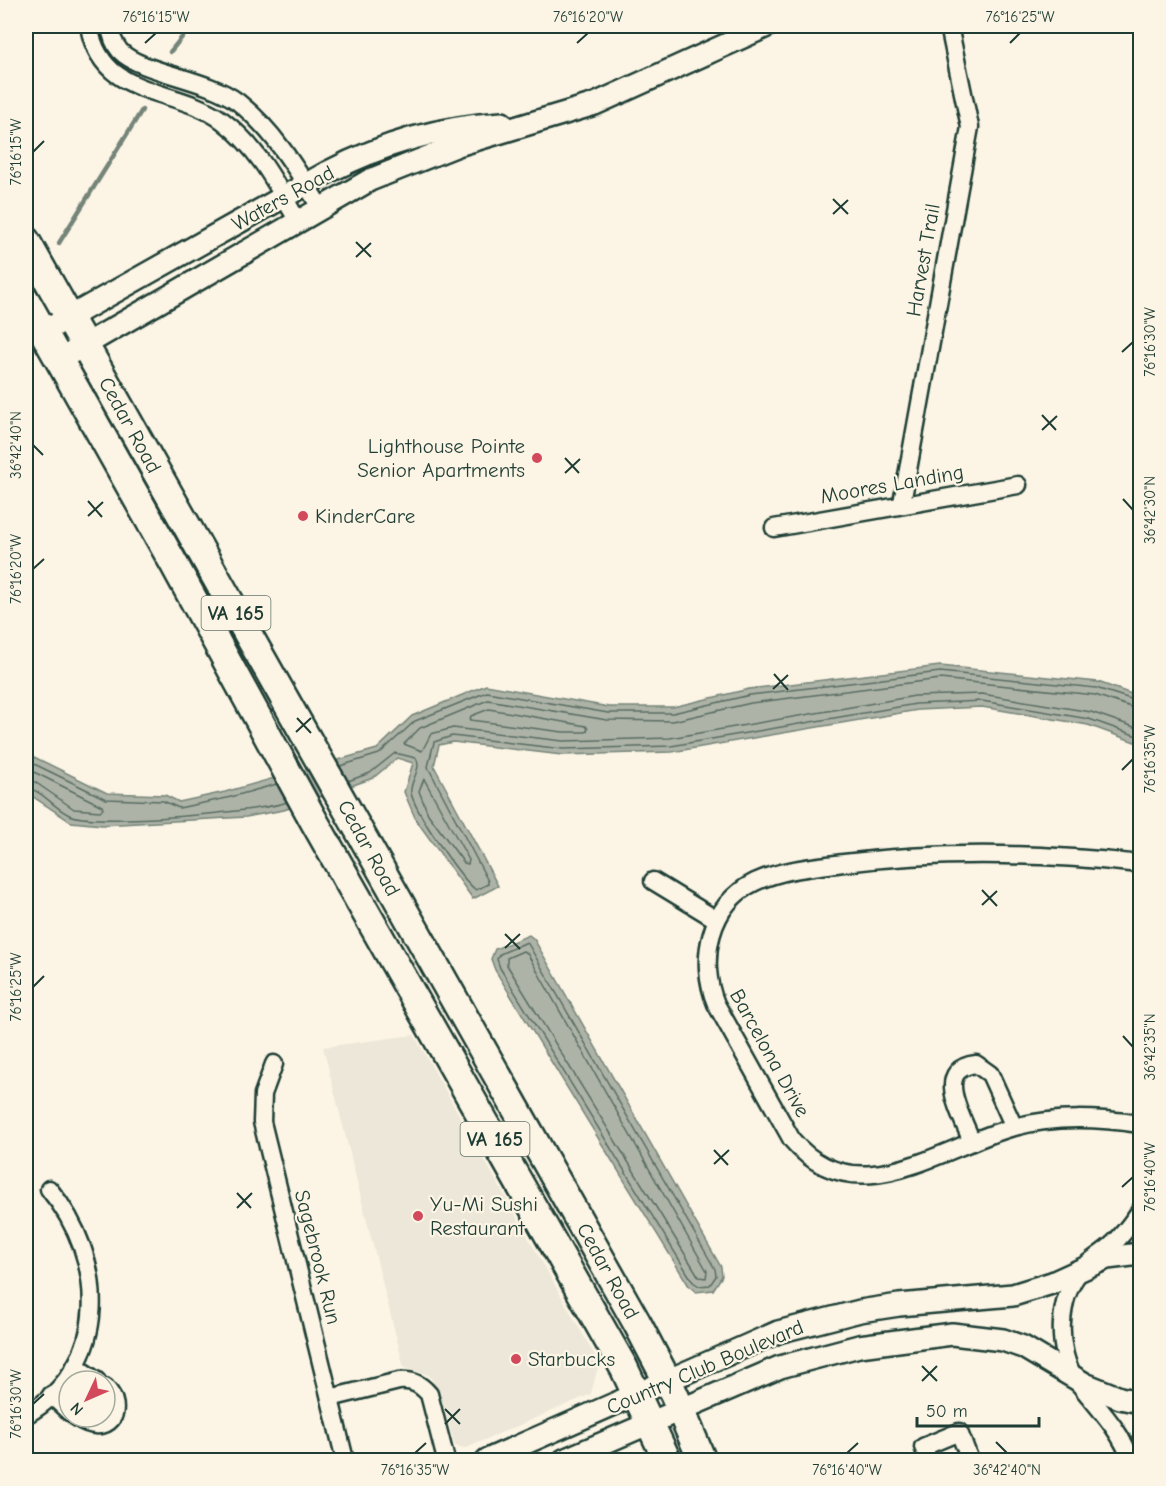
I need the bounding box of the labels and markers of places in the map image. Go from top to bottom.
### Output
place label: Lighthouse Pointe Senior Apartments [357,434,525,482]
marker: Lighthouse Pointe Senior Apartments [530,451,544,465]
place label: KinderCare [315,504,415,528]
marker: KinderCare [296,509,310,523]
place label: Yu-Mi Sushi Restaurant [430,1192,538,1240]
marker: Yu-Mi Sushi Restaurant [411,1209,425,1223]
place label: Starbucks [528,1347,615,1371]
marker: Starbucks [509,1352,523,1366]

